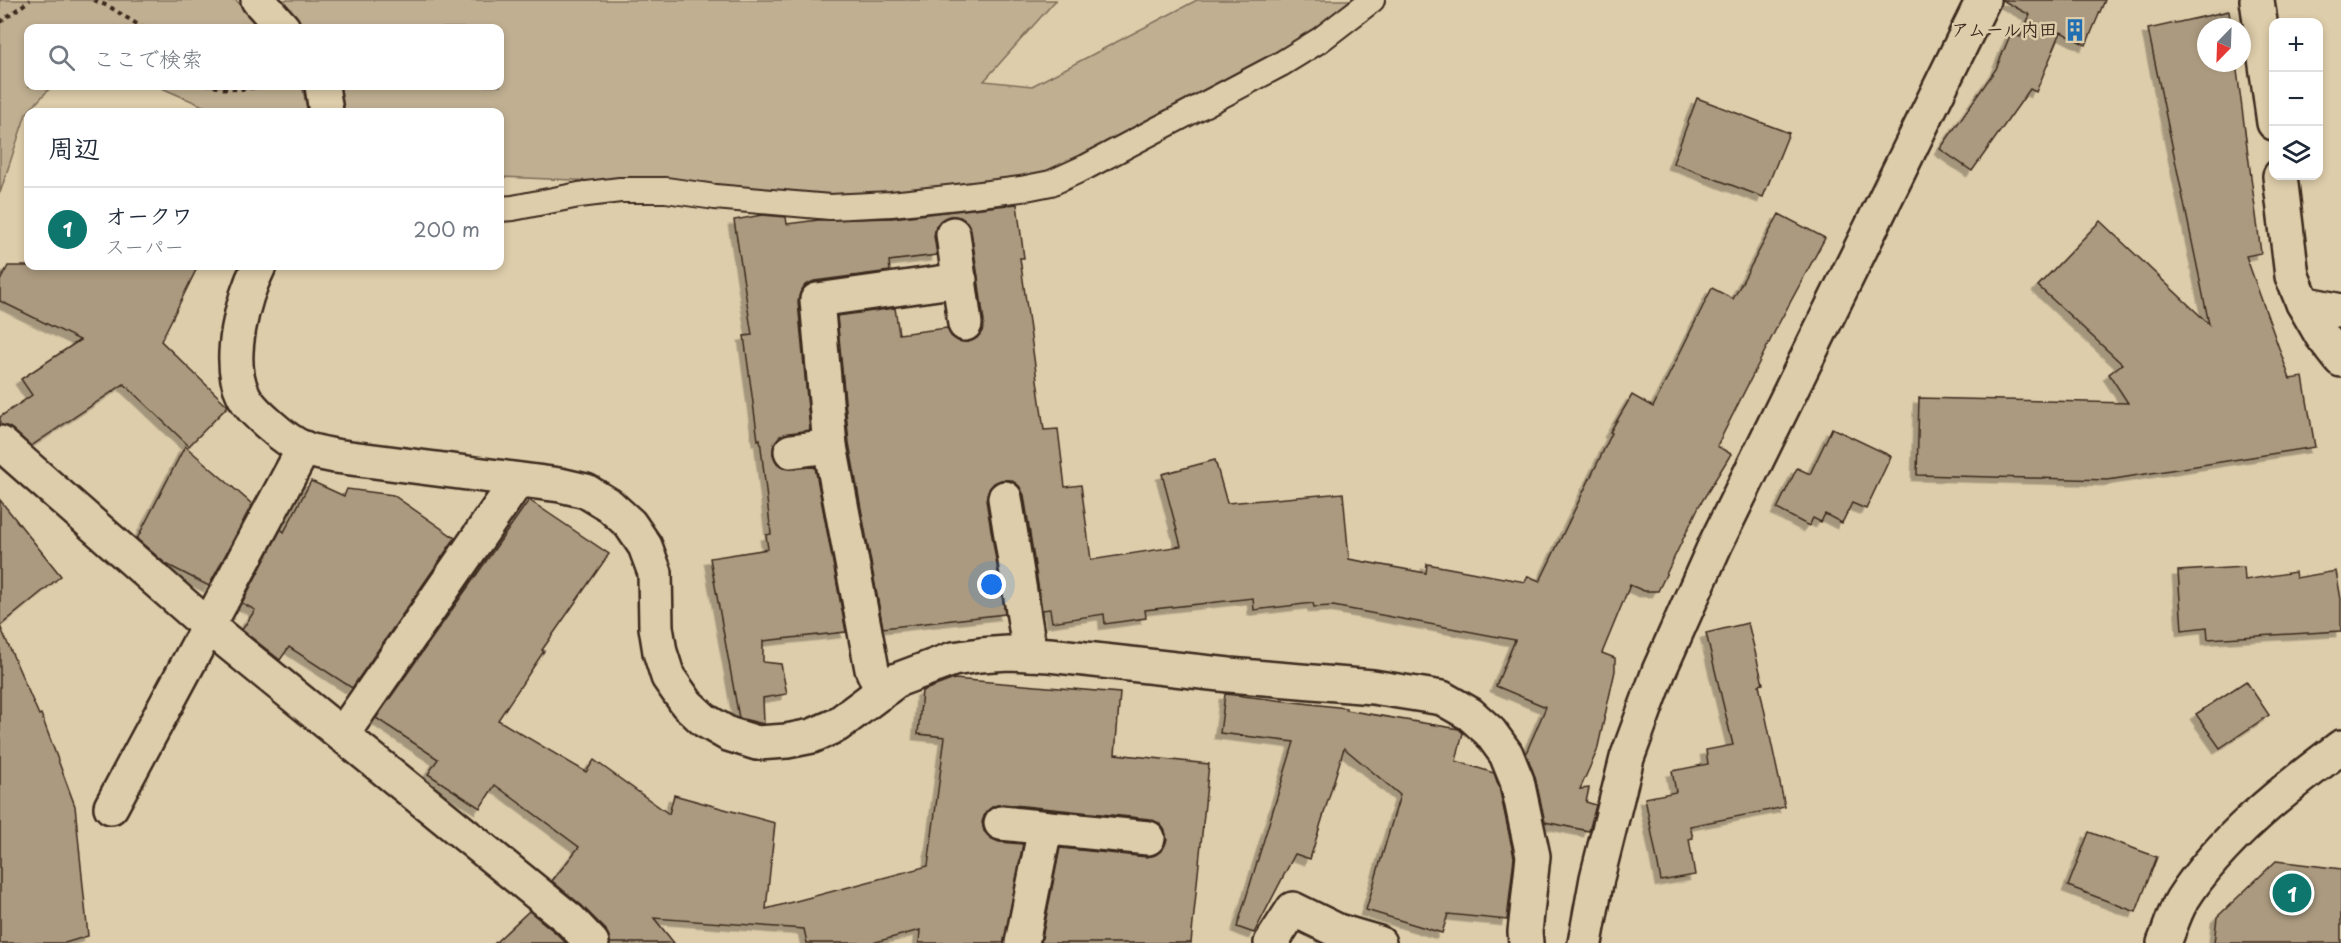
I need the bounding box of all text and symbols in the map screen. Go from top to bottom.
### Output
place label: アムール内田 [1951,15,2057,42]
building icon: アムール内田 [2062,17,2088,43]
north arrow [2197,18,2251,72]
map controls [2269,18,2323,180]
button: + [2269,18,2323,72]
search box [24,24,504,90]
icon: search [45,41,78,74]
text: ここで検索 [93,41,203,74]
button: − [2269,72,2323,126]
button: layers [2269,126,2323,180]
text: 周辺 [48,128,100,167]
text: オークワ [105,198,193,231]
text: 1 [63,214,72,244]
text: 200 m [413,214,480,244]
text: スーパー [105,231,184,261]
your location [977,570,1006,599]
pin: 1 [2272,870,2312,916]

